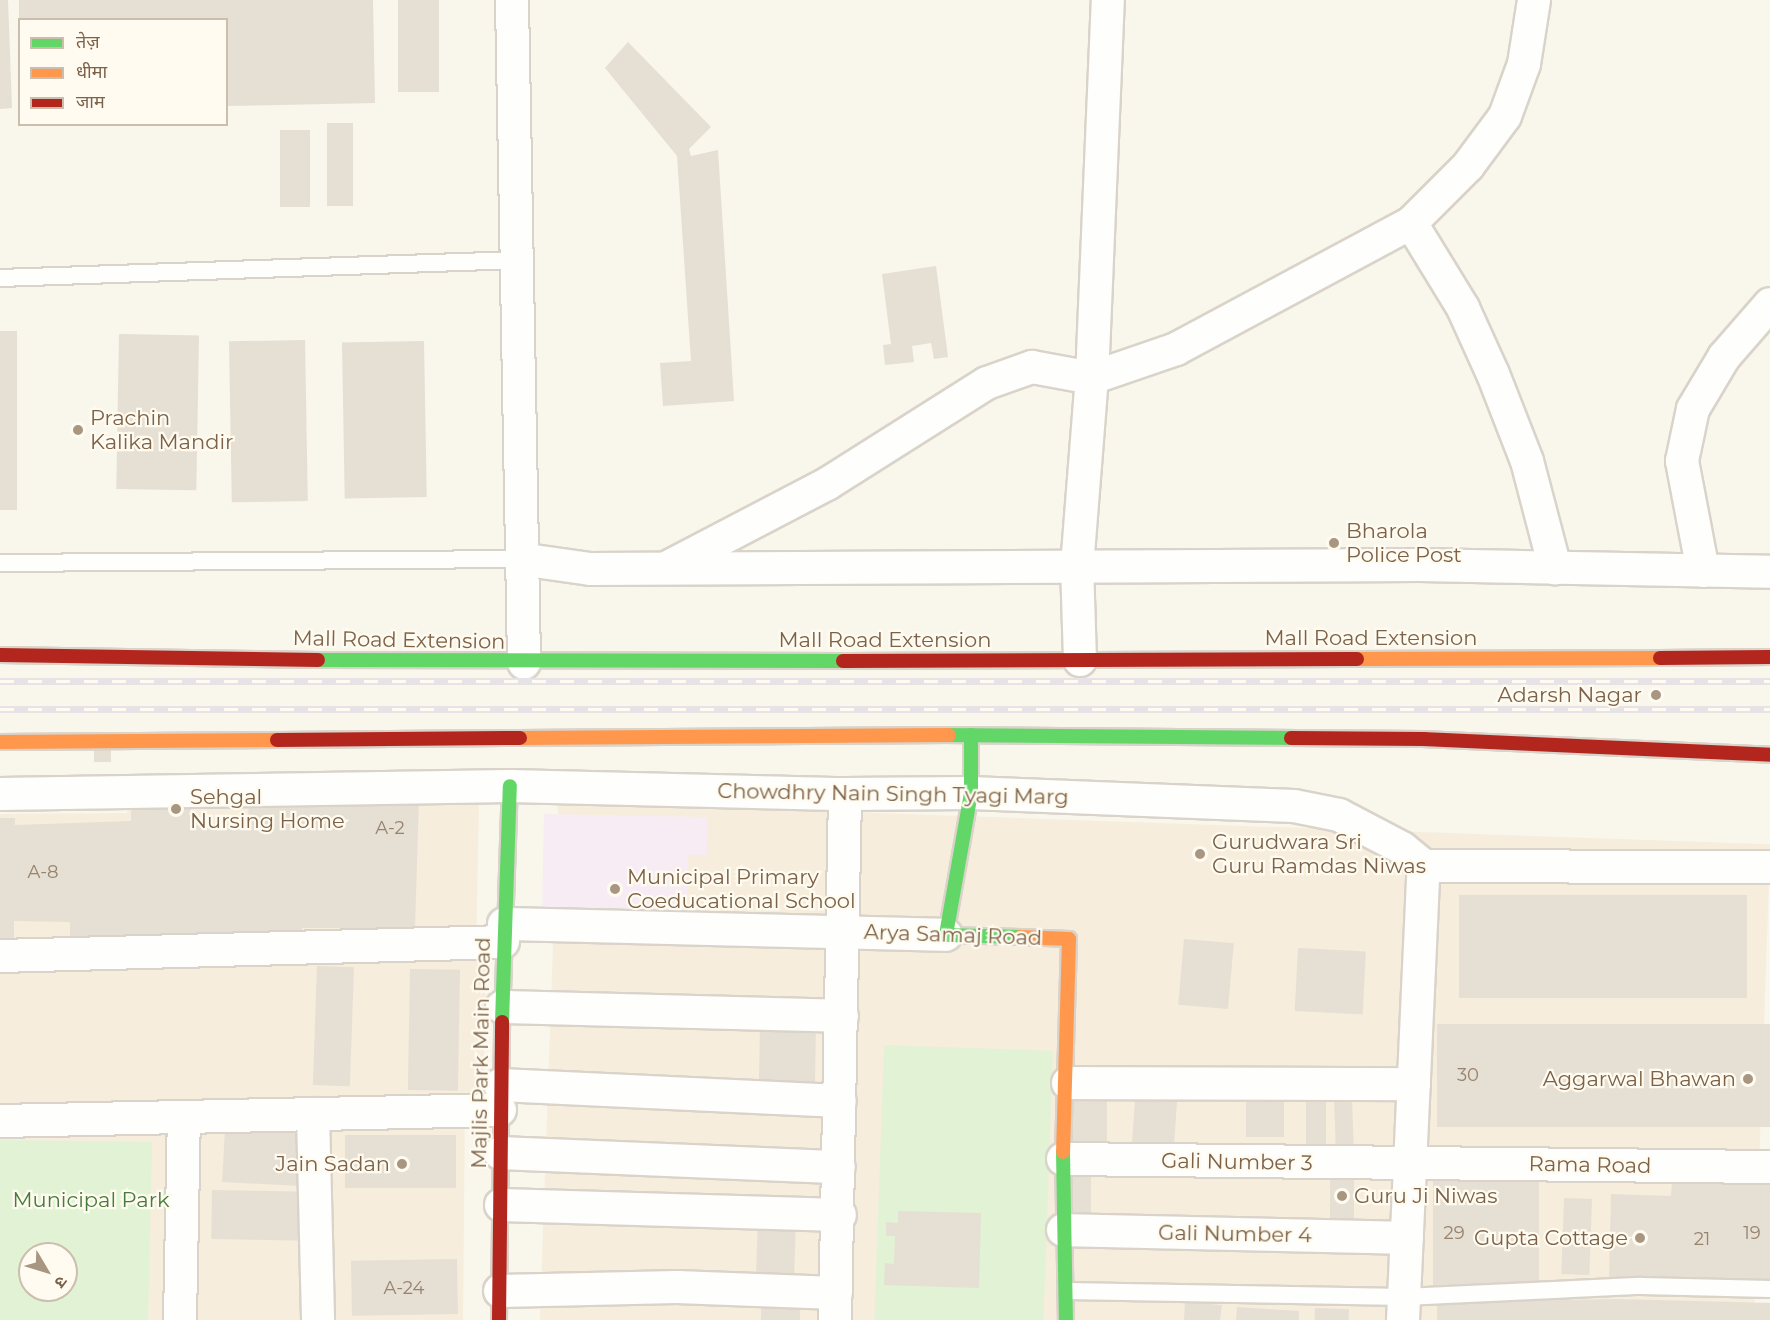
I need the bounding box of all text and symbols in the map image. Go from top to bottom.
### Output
legend [18,18,228,126]
text: तेज़ [76,31,100,53]
text: धीमा [76,61,107,83]
text: जाम [76,91,105,113]
place label: Prachin Kalika Mandir [90,405,234,455]
marker: Prachin Kalika Mandir [71,423,85,437]
place label: Bharola Police Post [1346,518,1462,568]
marker: Bharola Police Post [1327,536,1341,550]
street label: Mall Road Extension [1265,625,1477,651]
street label: Mall Road Extension [292,626,506,654]
street label: Mall Road Extension [779,627,991,653]
place label: Adarsh Nagar [1497,682,1642,708]
marker: Adarsh Nagar [1647,686,1665,704]
street label: Chowdhry Nain Singh Tyagi Marg [717,778,1069,810]
place label: Sehgal Nursing Home [190,784,345,834]
marker: Sehgal Nursing Home [167,800,185,818]
house number: A-2 [375,817,405,839]
place label: Gurudwara Sri Guru Ramdas Niwas [1212,829,1426,879]
marker: Gurudwara Sri Guru Ramdas Niwas [1193,847,1207,861]
house number: A-8 [28,861,58,883]
place label: Municipal Primary Coeducational School [627,864,856,914]
marker: Municipal Primary Coeducational School [608,882,622,896]
street label: Arya Samaj Road [863,919,1043,951]
street label: Majlis Park Main Road [466,937,496,1169]
house number: 30 [1457,1064,1479,1086]
place label: Aggarwal Bhawan [1543,1066,1736,1092]
marker: Aggarwal Bhawan [1741,1072,1755,1086]
street label: Gali Number 3 [1161,1148,1313,1176]
place label: Jain Sadan [276,1151,390,1177]
street label: Rama Road [1529,1151,1651,1179]
marker: Jain Sadan [395,1157,409,1171]
place label: Guru Ji Niwas [1354,1183,1497,1209]
park label: Municipal Park [13,1187,169,1213]
marker: Guru Ji Niwas [1335,1189,1349,1203]
street label: Gali Number 4 [1158,1220,1312,1248]
house number: 29 [1443,1222,1465,1244]
house number: 19 [1743,1222,1761,1244]
place label: Gupta Cottage [1474,1225,1628,1251]
house number: 21 [1694,1228,1710,1250]
marker: Gupta Cottage [1633,1231,1647,1245]
north arrow [18,1242,78,1302]
text: उ [51,1273,71,1292]
house number: A-24 [383,1277,425,1299]

